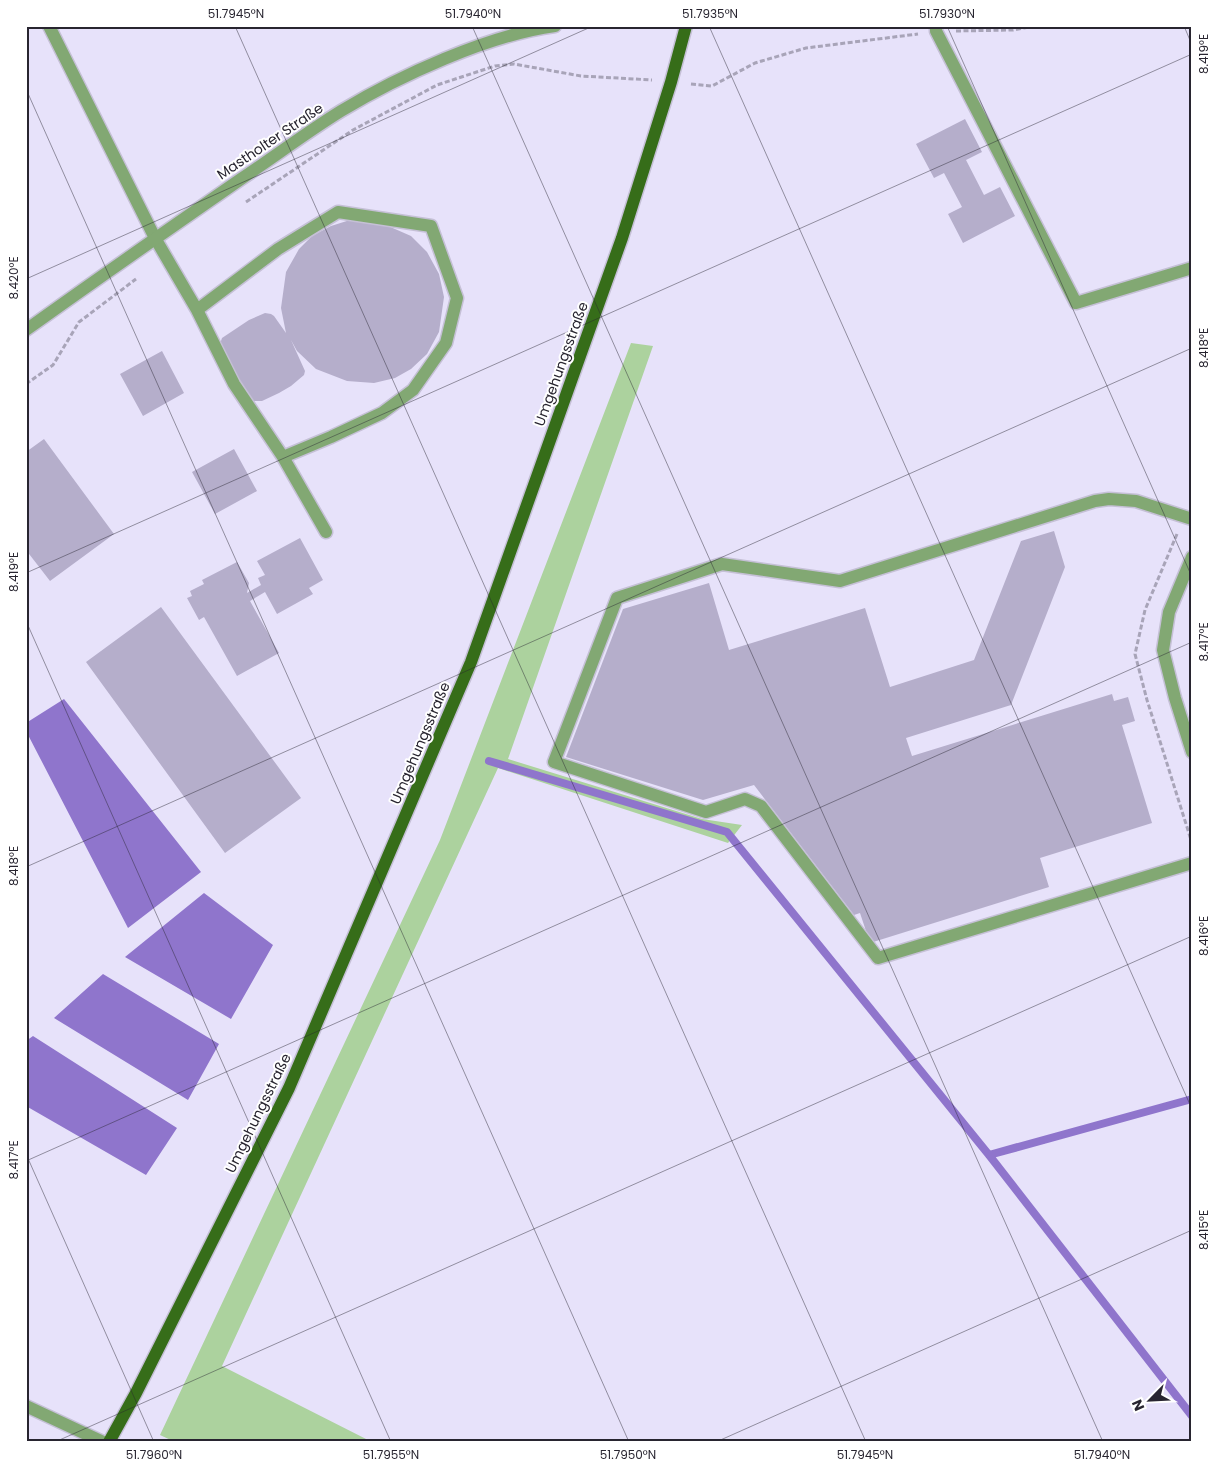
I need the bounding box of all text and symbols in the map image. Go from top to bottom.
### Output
text: 51.7945°N [208,5,264,22]
text: 51.7940°N [445,5,501,22]
text: 51.7935°N [682,5,738,22]
text: 51.7930°N [919,5,975,22]
text: 8.419°E [1195,34,1212,74]
street label: Mastholter Straße [213,98,327,184]
text: 8.420°E [5,256,22,300]
street label: Umgehungsstraße [529,299,593,429]
text: 8.418°E [1195,328,1212,368]
text: 8.419°E [5,552,22,592]
text: 8.417°E [1195,622,1212,662]
street label: Umgehungsstraße [385,679,455,807]
text: 8.418°E [5,846,22,886]
text: 8.416°E [1195,916,1212,956]
street label: Umgehungsstraße [220,1049,296,1176]
text: 8.417°E [5,1140,22,1180]
text: 8.415°E [1195,1210,1212,1250]
north arrow [1126,1376,1176,1426]
text: N [1127,1396,1149,1414]
text: 51.7960°N [126,1446,182,1463]
text: 51.7955°N [363,1446,419,1463]
text: 51.7950°N [600,1446,656,1463]
text: 51.7945°N [837,1446,893,1463]
text: 51.7940°N [1074,1446,1130,1463]

